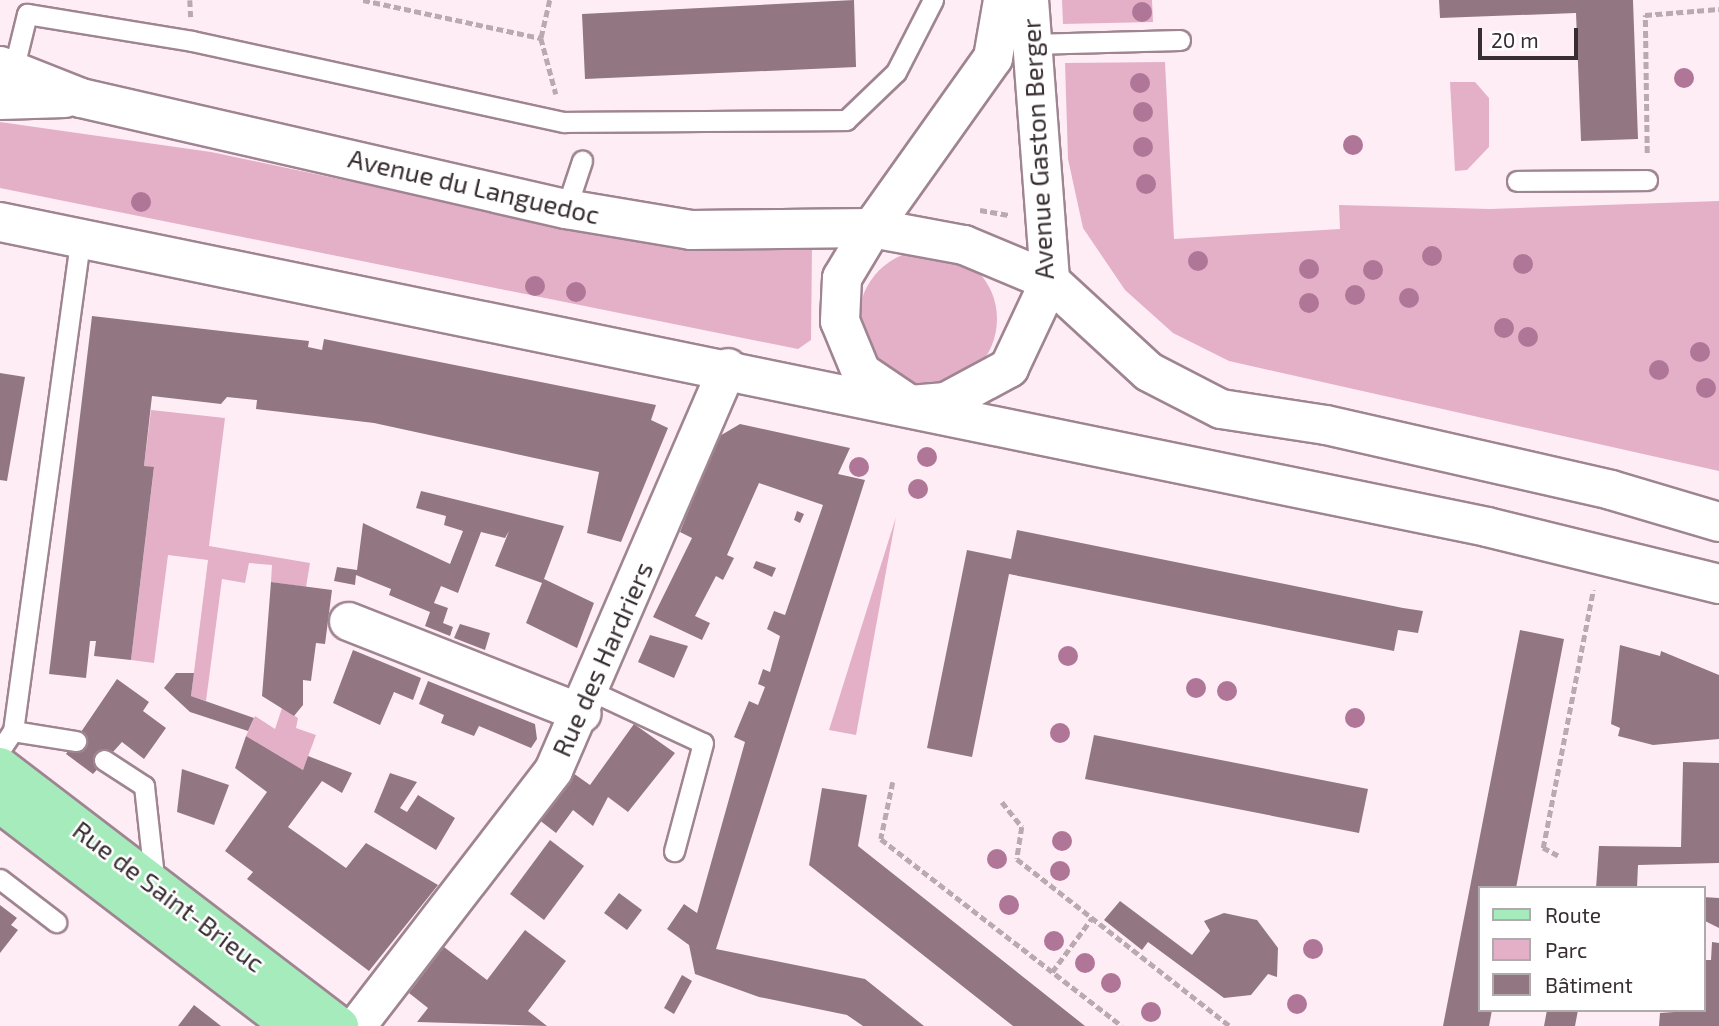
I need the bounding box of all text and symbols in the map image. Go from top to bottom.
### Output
scale bar [1481,14,1581,58]
street label: Avenue Gaston Berger [1015,18,1059,280]
text: 20 m [1491,27,1539,52]
street label: Avenue du Languedoc [345,142,603,230]
street label: Rue des Hardriers [545,557,659,761]
street label: Rue de Saint-Brieuc [67,814,271,978]
legend [1478,886,1705,1012]
text: Route [1545,902,1601,927]
text: Parc [1545,937,1587,962]
text: Bâtiment [1545,972,1633,997]

